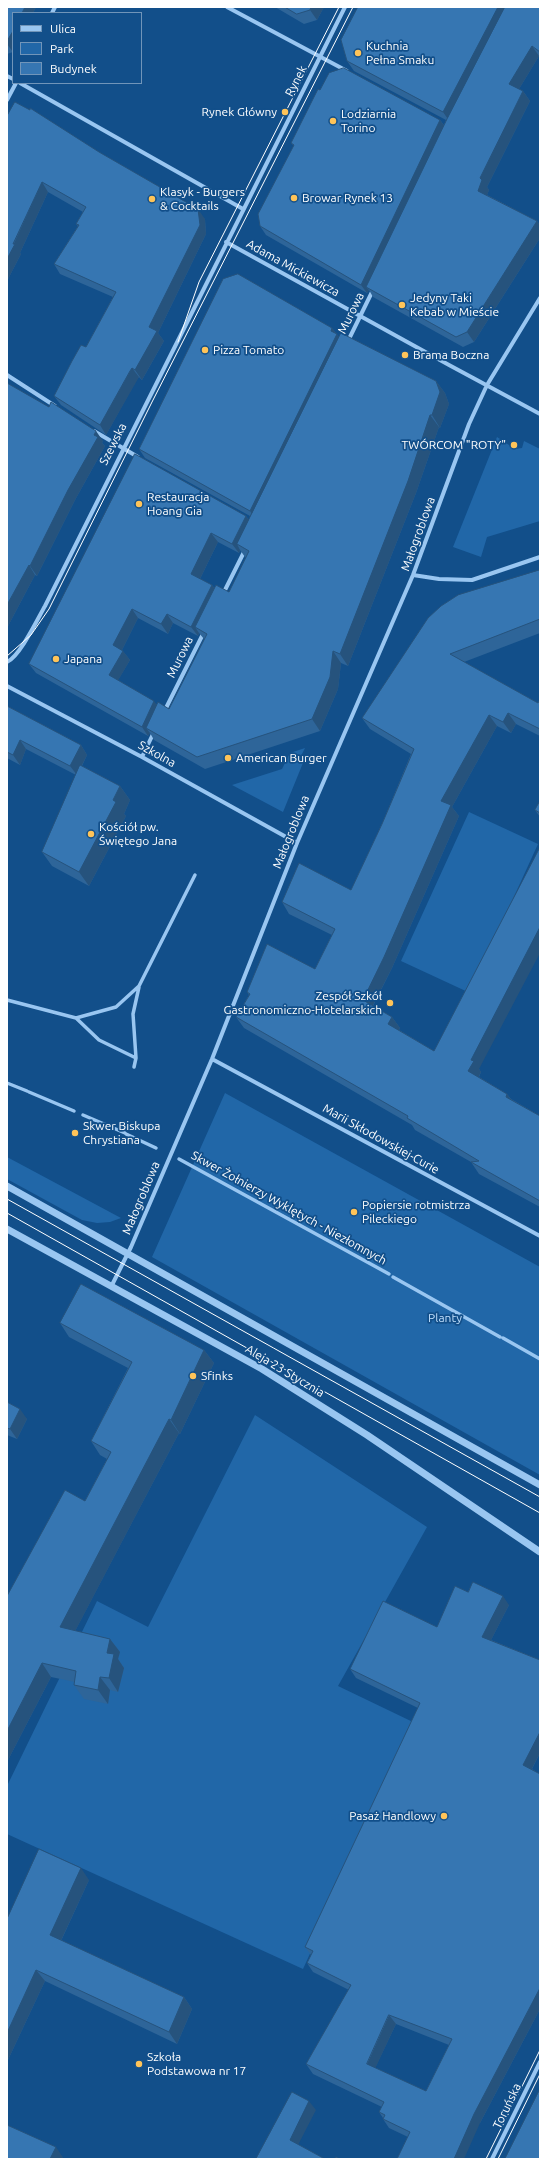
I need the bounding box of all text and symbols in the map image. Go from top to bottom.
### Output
legend [12,12,142,84]
text: Ulica [50,22,76,35]
place label: Kuchnia Pełna Smaku [366,39,434,67]
text: Park [50,42,74,55]
marker: Kuchnia Pełna Smaku [353,48,363,58]
text: Budynek [50,62,97,75]
street label: Rynek [282,63,310,99]
place label: Rynek Główny [201,105,277,119]
marker: Rynek Główny [280,107,290,117]
place label: Lodziarnia Torino [341,107,396,135]
marker: Lodziarnia Torino [328,116,338,126]
place label: Klasyk - Burgers & Cocktails [160,185,245,213]
place label: Browar Rynek 13 [302,191,393,205]
marker: Browar Rynek 13 [289,193,299,203]
marker: Klasyk - Burgers & Cocktails [147,194,157,204]
street label: Adama Mickiewicza [244,236,342,300]
street label: Murowa [335,290,367,336]
place label: Jedyny Taki Kebab w Mieście [410,291,499,319]
marker: Jedyny Taki Kebab w Mieście [397,300,407,310]
place label: Pizza Tomato [213,343,284,357]
marker: Pizza Tomato [200,345,210,355]
place label: Brama Boczna [413,348,489,362]
marker: Brama Boczna [400,350,410,360]
street label: Szewska [96,421,130,467]
place label: TWÓRCOM "ROTY" [401,438,506,452]
marker: TWÓRCOM "ROTY" [509,440,519,450]
place label: Restauracja Hoang Gia [147,490,209,518]
street label: Małogroblowa [398,495,438,573]
marker: Restauracja Hoang Gia [134,499,144,509]
street label: Murowa [164,634,196,680]
place label: Japana [64,652,102,666]
marker: Japana [51,654,61,664]
street label: Szkolna [136,738,178,770]
place label: American Burger [236,751,327,765]
marker: American Burger [223,753,233,763]
street label: Małogroblowa [270,793,312,871]
place label: Kościół pw. Świętego Jana [99,820,177,848]
marker: Kościół pw. Świętego Jana [86,829,96,839]
place label: Zespół Szkół Gastronomiczno-Hotelarskich [224,989,382,1017]
marker: Zespół Szkół Gastronomiczno-Hotelarskich [385,998,395,1008]
street label: Marii Skłodowskiej-Curie [320,1101,442,1177]
place label: Skwer Biskupa Chrystiana [83,1119,160,1147]
marker: Skwer Biskupa Chrystiana [70,1128,80,1138]
street label: Skwer Żołnierzy Wyklętych - Niezłomnych [189,1148,389,1268]
street label: Małogroblowa [119,1159,163,1237]
place label: Popiersie rotmistrza Pileckiego [362,1198,470,1226]
marker: Popiersie rotmistrza Pileckiego [349,1207,359,1217]
park label: Planty [428,1311,462,1325]
street label: Aleja 23 Stycznia [243,1342,327,1400]
place label: Sfinks [201,1369,233,1383]
marker: Sfinks [188,1371,198,1381]
place label: Pasaż Handlowy [349,1809,436,1823]
marker: Pasaż Handlowy [439,1811,449,1821]
place label: Szkoła Podstawowa nr 17 [147,2050,246,2078]
marker: Szkoła Podstawowa nr 17 [134,2059,144,2069]
street label: Toruńska [490,2081,524,2131]

